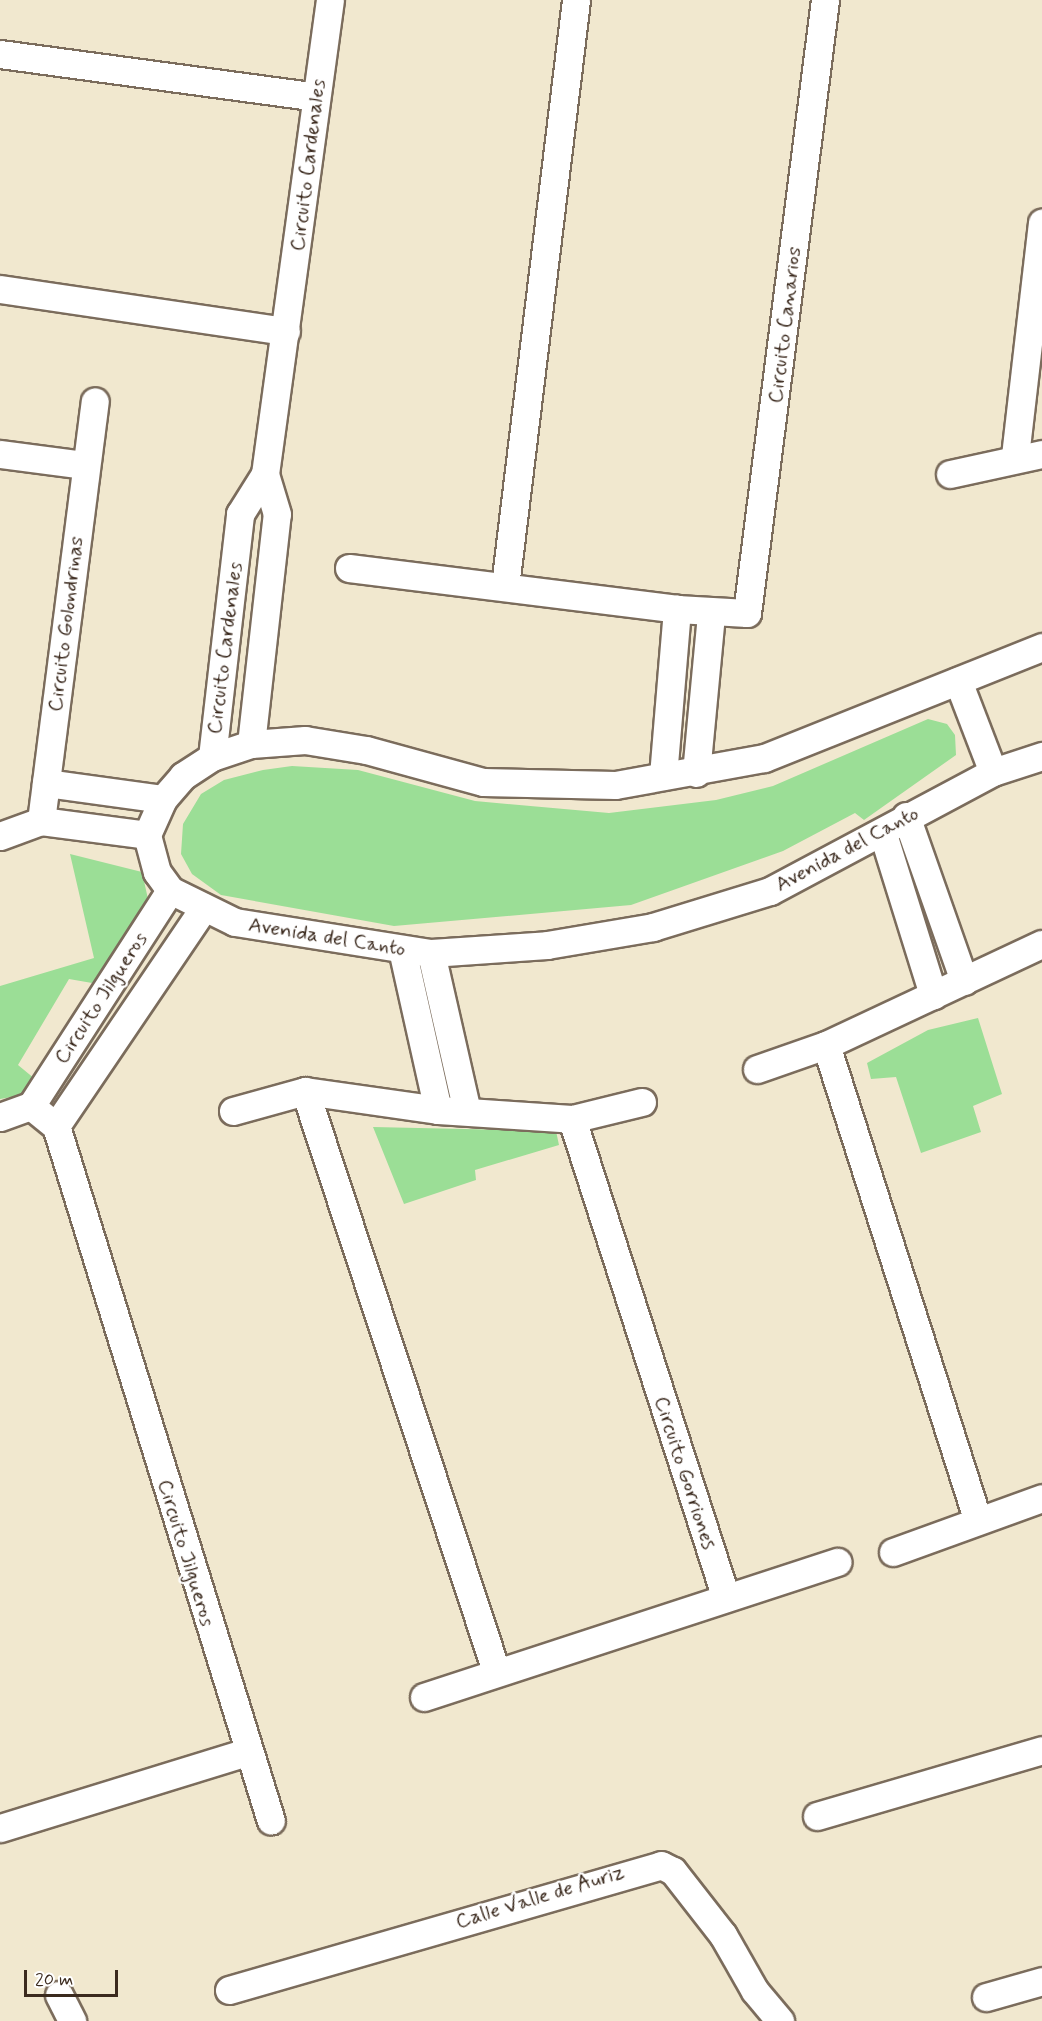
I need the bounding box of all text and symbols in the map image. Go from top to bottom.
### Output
street label: Circuito Cardenales [285,76,331,254]
street label: Circuito Canarios [763,247,807,403]
street label: Circuito Golondrinas [42,529,90,719]
street label: Circuito Cardenales [202,559,248,737]
street label: Avenida del Canto [770,800,924,898]
street label: Avenida del Canto [245,912,409,962]
street label: Circuito Jilgueros [49,927,153,1069]
street label: Circuito Gorriones [648,1393,722,1553]
street label: Circuito Jilgueros [152,1477,220,1629]
street label: Calle Valle de Auriz [455,1860,625,1934]
scale bar [27,1958,122,1996]
text: 20 m [35,1968,73,1992]

